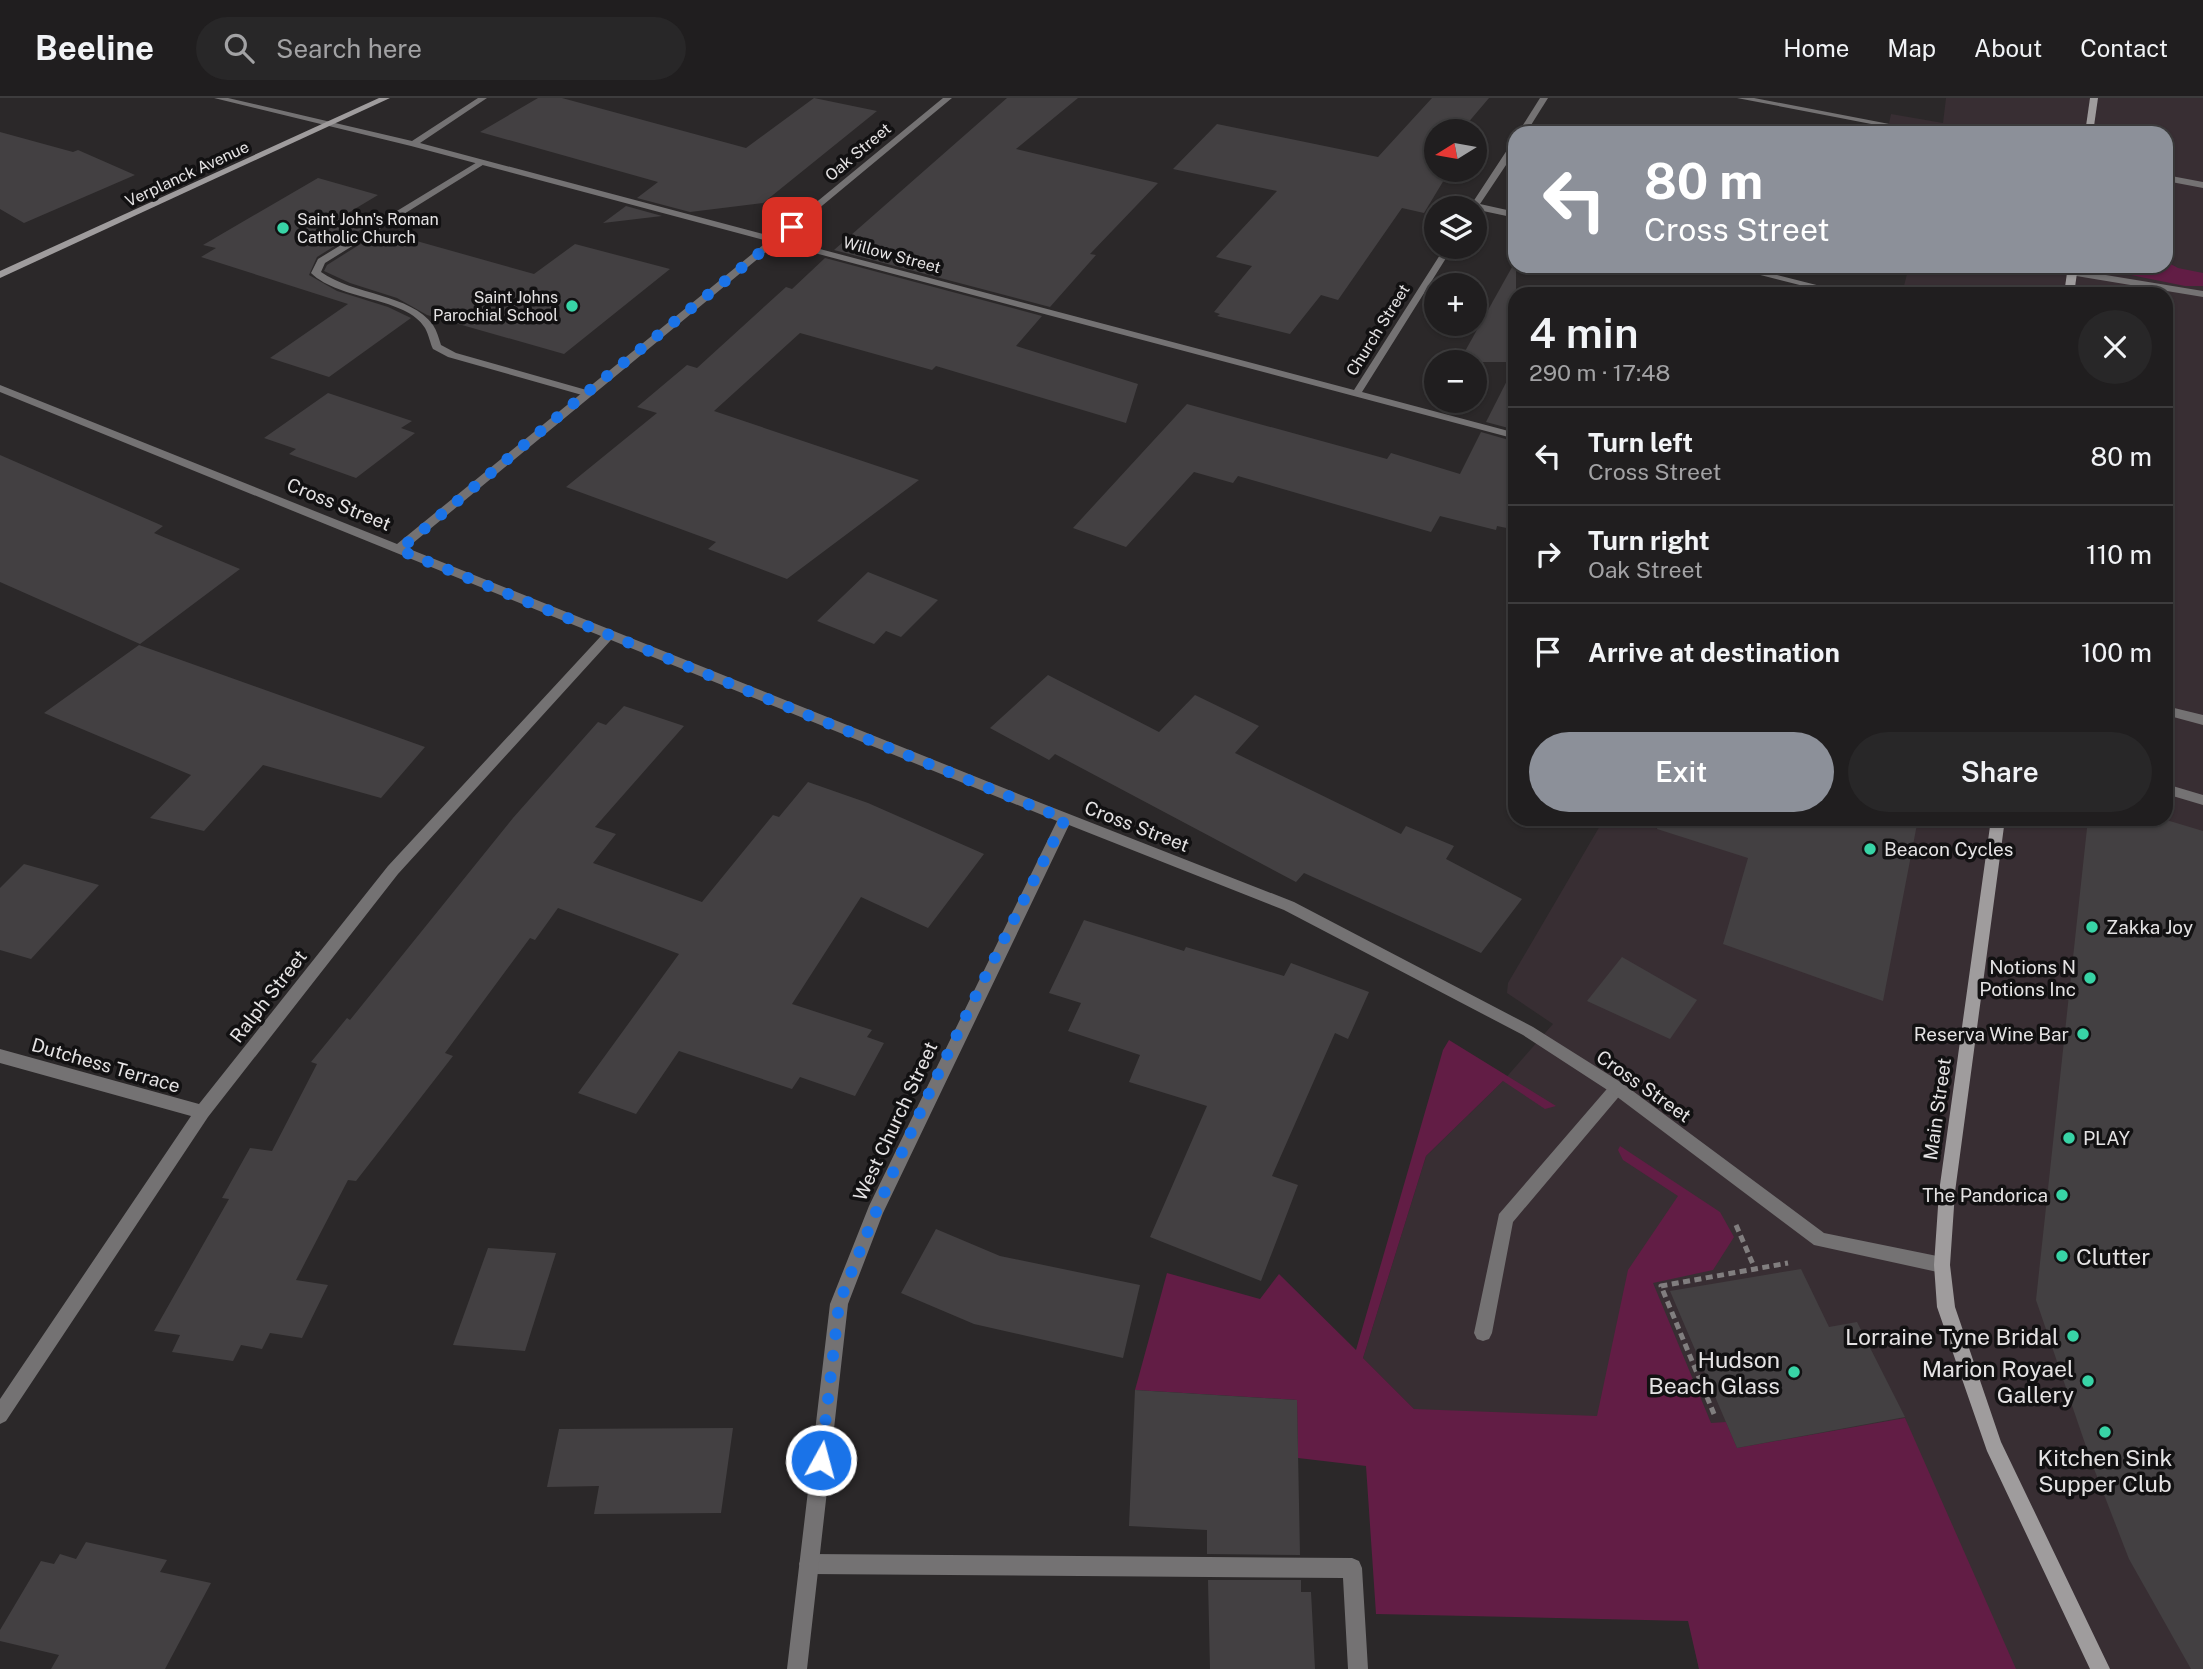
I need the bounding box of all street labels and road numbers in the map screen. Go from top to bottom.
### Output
street label: Oak Street [821,119,895,185]
street label: Verplanck Avenue [122,137,252,211]
street label: Willow Street [841,233,943,277]
street label: Church Street [1342,281,1414,379]
street label: Cross Street [284,473,394,535]
street label: Cross Street [1082,796,1192,856]
street label: Ralph Street [225,945,311,1047]
street label: Dutchess Terrace [29,1033,183,1097]
street label: West Church Street [848,1038,942,1204]
street label: Cross Street [1593,1045,1695,1127]
street label: Main Street [1919,1056,1955,1162]

